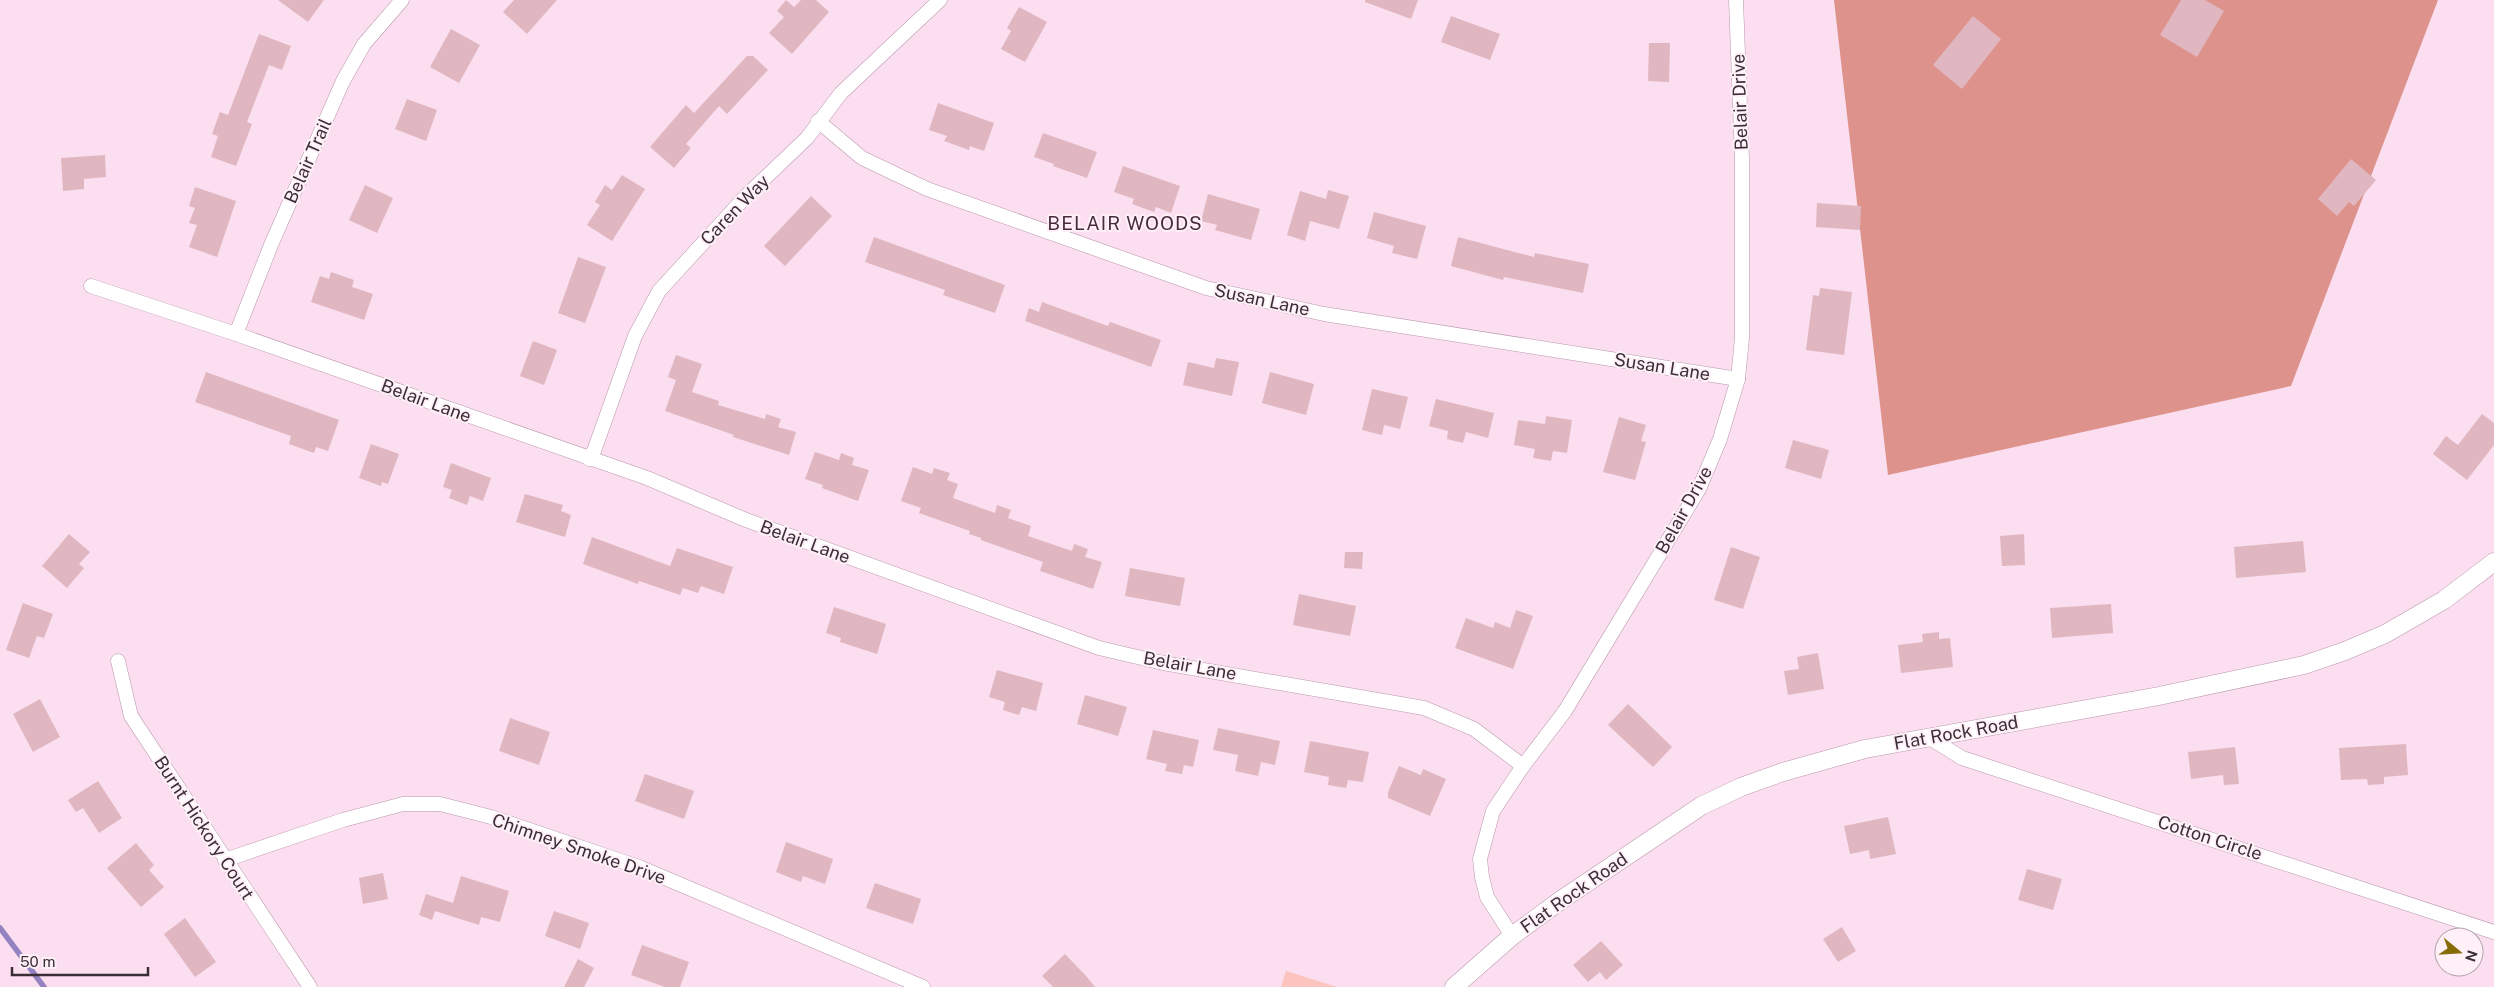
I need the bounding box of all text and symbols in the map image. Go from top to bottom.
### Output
street label: Belair Drive [1727,53,1752,151]
street label: Belair Trail [280,115,336,206]
street label: Caren Way [696,170,773,249]
district label: BELAIR WOODS [1047,212,1203,234]
street label: Susan Lane [1212,279,1312,320]
street label: Susan Lane [1613,349,1712,384]
street label: Belair Lane [378,375,474,427]
street label: Belair Drive [1651,462,1716,557]
street label: Belair Lane [757,516,853,568]
street label: Belair Lane [1142,647,1238,684]
street label: Flat Rock Road [1892,711,2020,754]
street label: Burnt Hickory Court [150,752,259,903]
street label: Chimney Smoke Drive [490,809,669,888]
street label: Cotton Circle [2155,811,2265,864]
street label: Flat Rock Road [1516,848,1631,937]
north arrow [2434,927,2484,977]
scale bar [12,944,149,976]
text: N [2462,948,2481,964]
text: 50 m [20,953,55,970]

